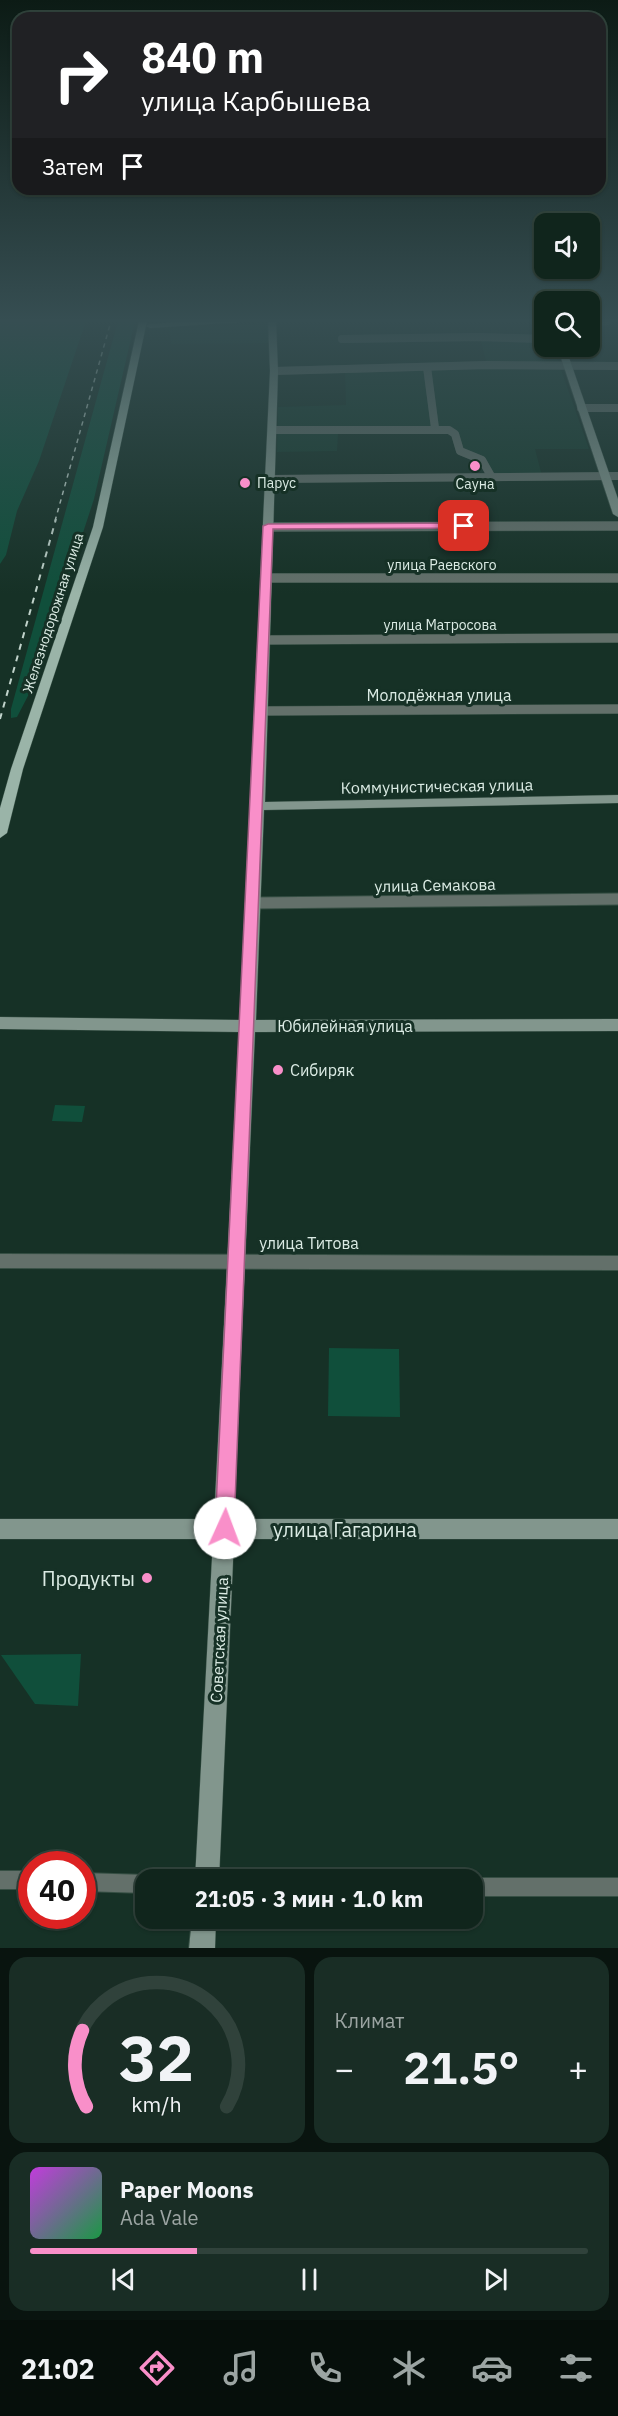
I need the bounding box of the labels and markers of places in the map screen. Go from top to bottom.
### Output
marker: Сауна [468,459,482,473]
place label: Парус [257,474,296,492]
place label: Сауна [456,475,495,493]
marker: Парус [238,476,252,490]
pin [438,500,489,551]
place label: Сибиряк [290,1060,355,1080]
marker: Сибиряк [271,1063,285,1077]
place label: Продукты [42,1565,135,1592]
marker: Продукты [140,1571,154,1585]

